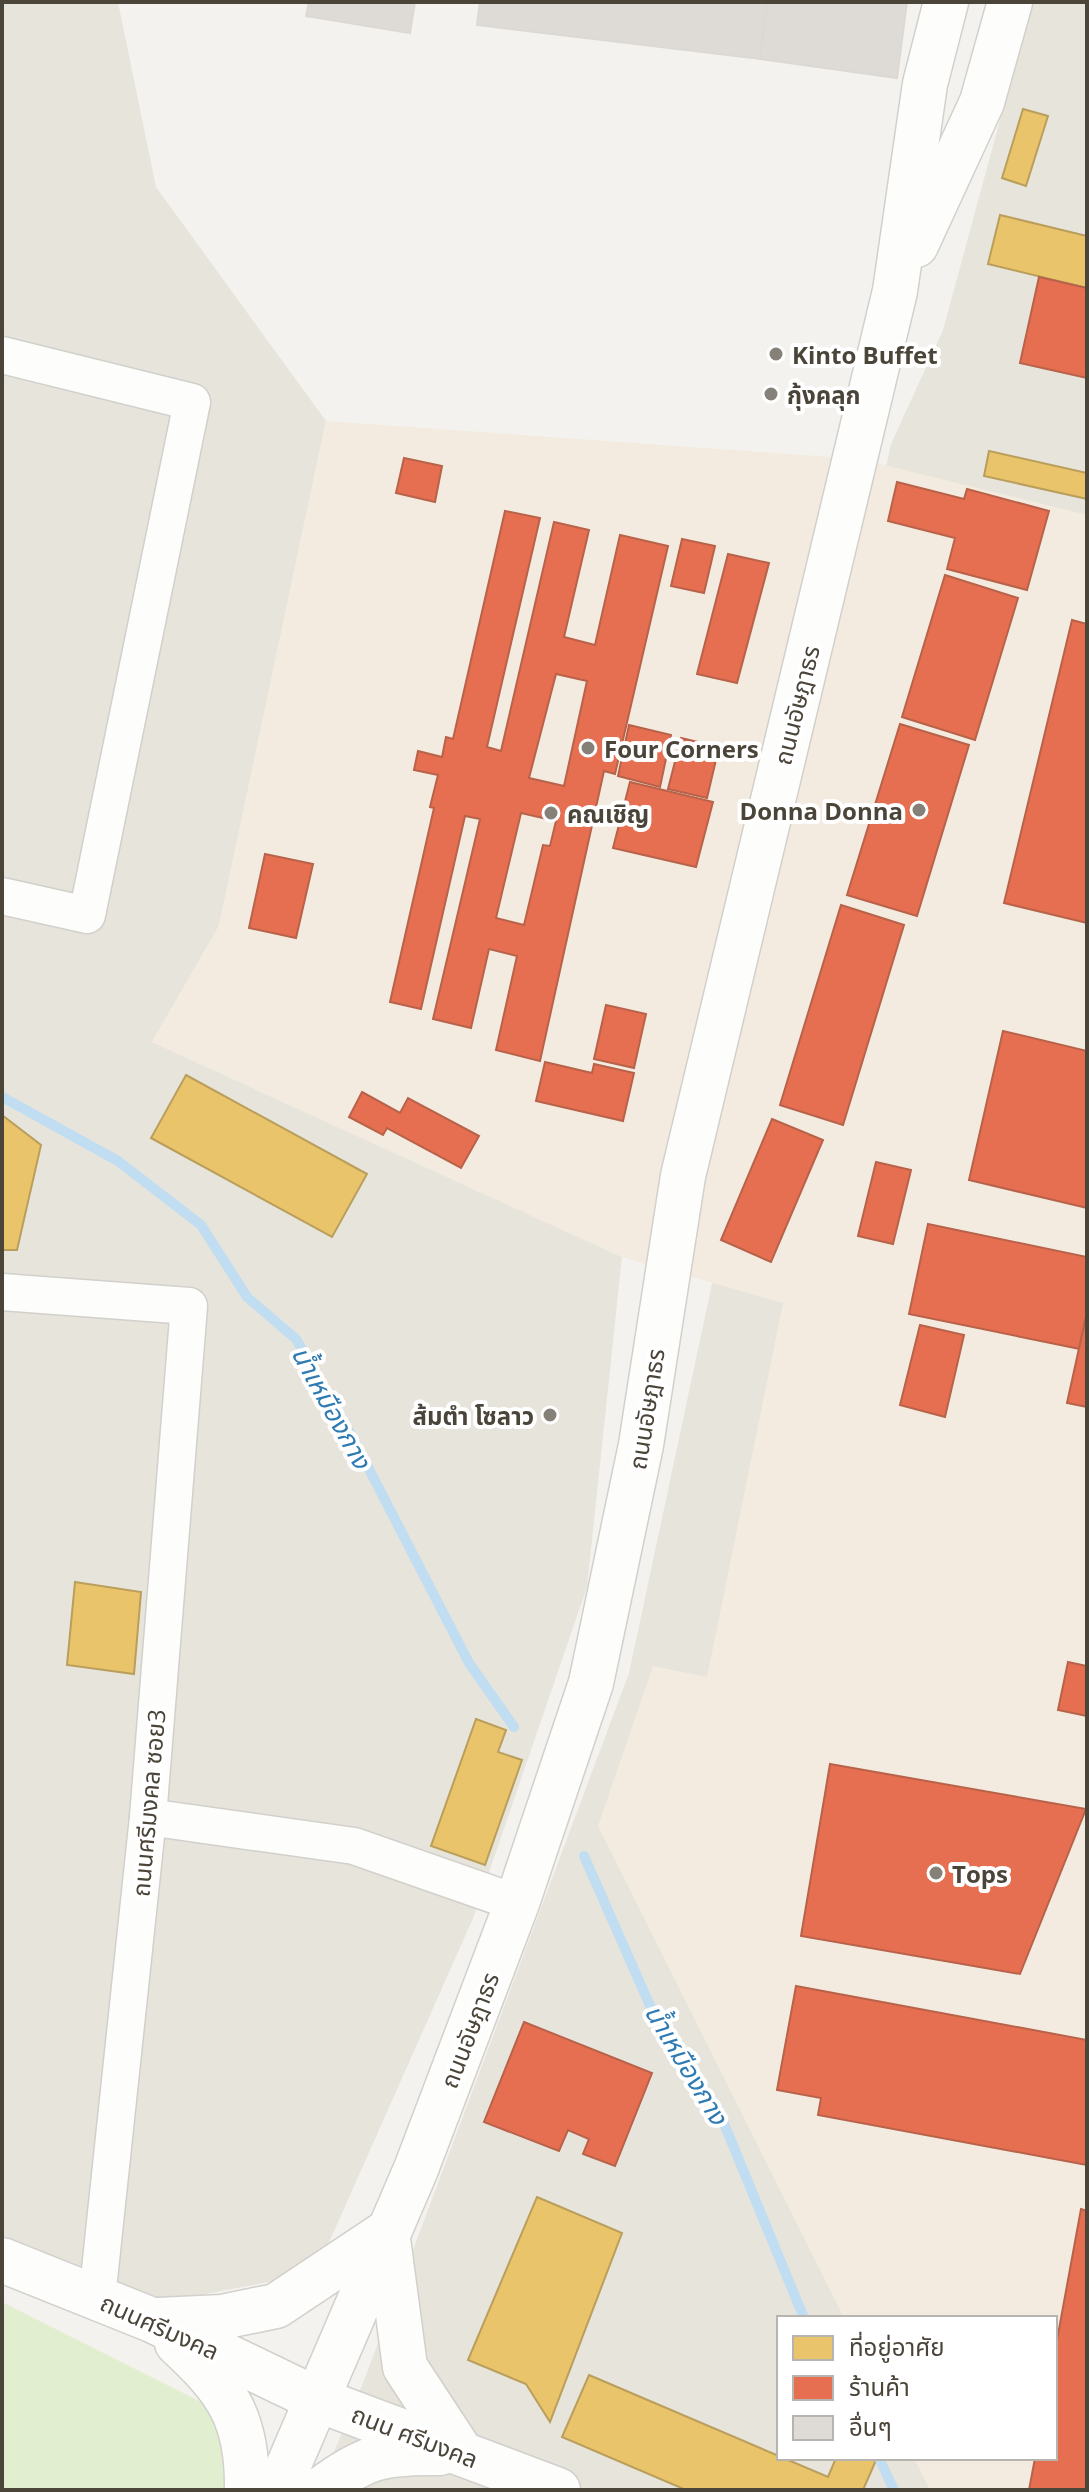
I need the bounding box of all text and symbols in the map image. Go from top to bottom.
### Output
place label: Kinto Buffet [792,338,938,371]
marker: Kinto Buffet [767,345,785,363]
place label: กุ้งคลุก [787,378,861,411]
marker: กุ้งคลุก [762,385,780,403]
street label: ถนนอัษฎาธร [765,642,827,768]
place label: Four Corners [604,732,759,765]
marker: Four Corners [579,739,597,757]
place label: Donna Donna [739,794,903,827]
place label: คณเชิญ [567,797,649,830]
marker: Donna Donna [910,801,928,819]
marker: คณเชิญ [542,804,560,822]
water label: น้ำเหมืองกาง [284,1339,381,1475]
street label: ถนนอัษฎาธร [620,1346,672,1472]
place label: ส้มตำ โซลาว [412,1399,534,1432]
marker: ส้มตำ โซลาว [541,1406,559,1424]
street label: ถนนศรีมงคล ซอย3 [123,1708,173,1898]
place label: Tops [952,1857,1008,1890]
marker: Tops [927,1864,945,1882]
street label: ถนนอัษฎาธร [432,1967,506,2093]
water label: น้ำเหมืองกาง [637,1997,738,2132]
street label: ถนนศรีมงคล [95,2285,225,2367]
legend [777,2316,1057,2460]
text: ที่อยู่อาศัย [849,2330,945,2363]
text: ร้านค้า [849,2370,910,2403]
street label: ถนน ศรีมงคล [347,2397,483,2475]
text: อื่นๆ [849,2410,892,2443]

